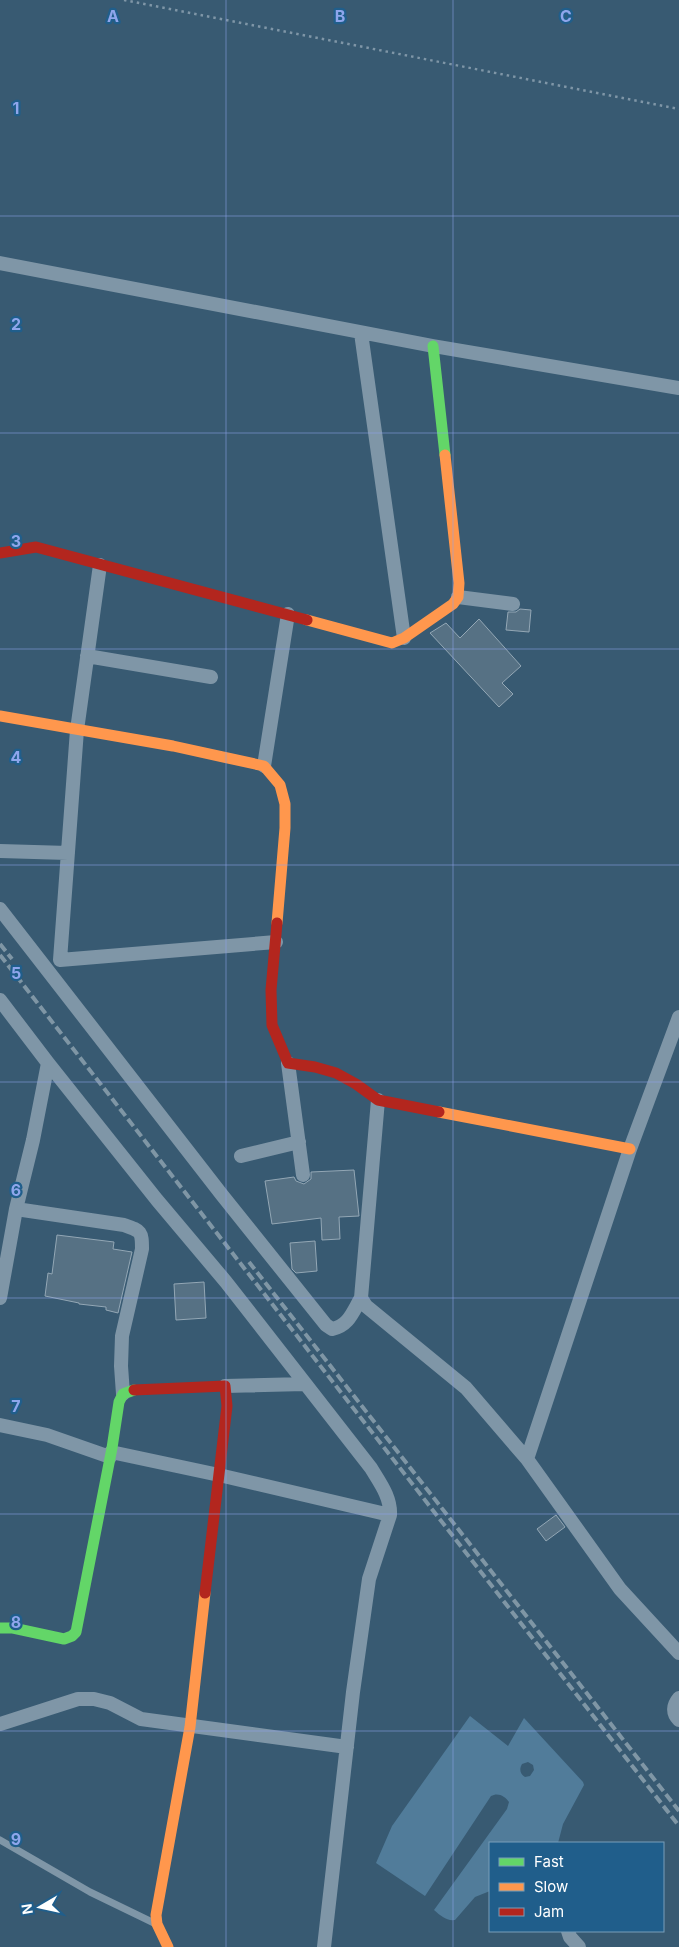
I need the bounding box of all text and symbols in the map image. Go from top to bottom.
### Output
text: A [107,6,119,26]
text: B [335,6,345,26]
text: C [560,6,572,26]
text: 1 [13,98,19,118]
text: 2 [11,314,21,334]
text: 3 [11,531,21,551]
text: 4 [11,747,22,767]
text: 5 [11,963,21,983]
text: 6 [11,1180,21,1200]
text: 7 [11,1396,21,1416]
text: 8 [11,1612,21,1632]
text: 9 [11,1829,21,1849]
legend [489,1842,664,1932]
text: Fast [534,1852,564,1871]
text: Slow [534,1877,568,1896]
north arrow [15,1882,65,1932]
text: Jam [534,1902,564,1921]
text: N [17,1903,36,1916]

